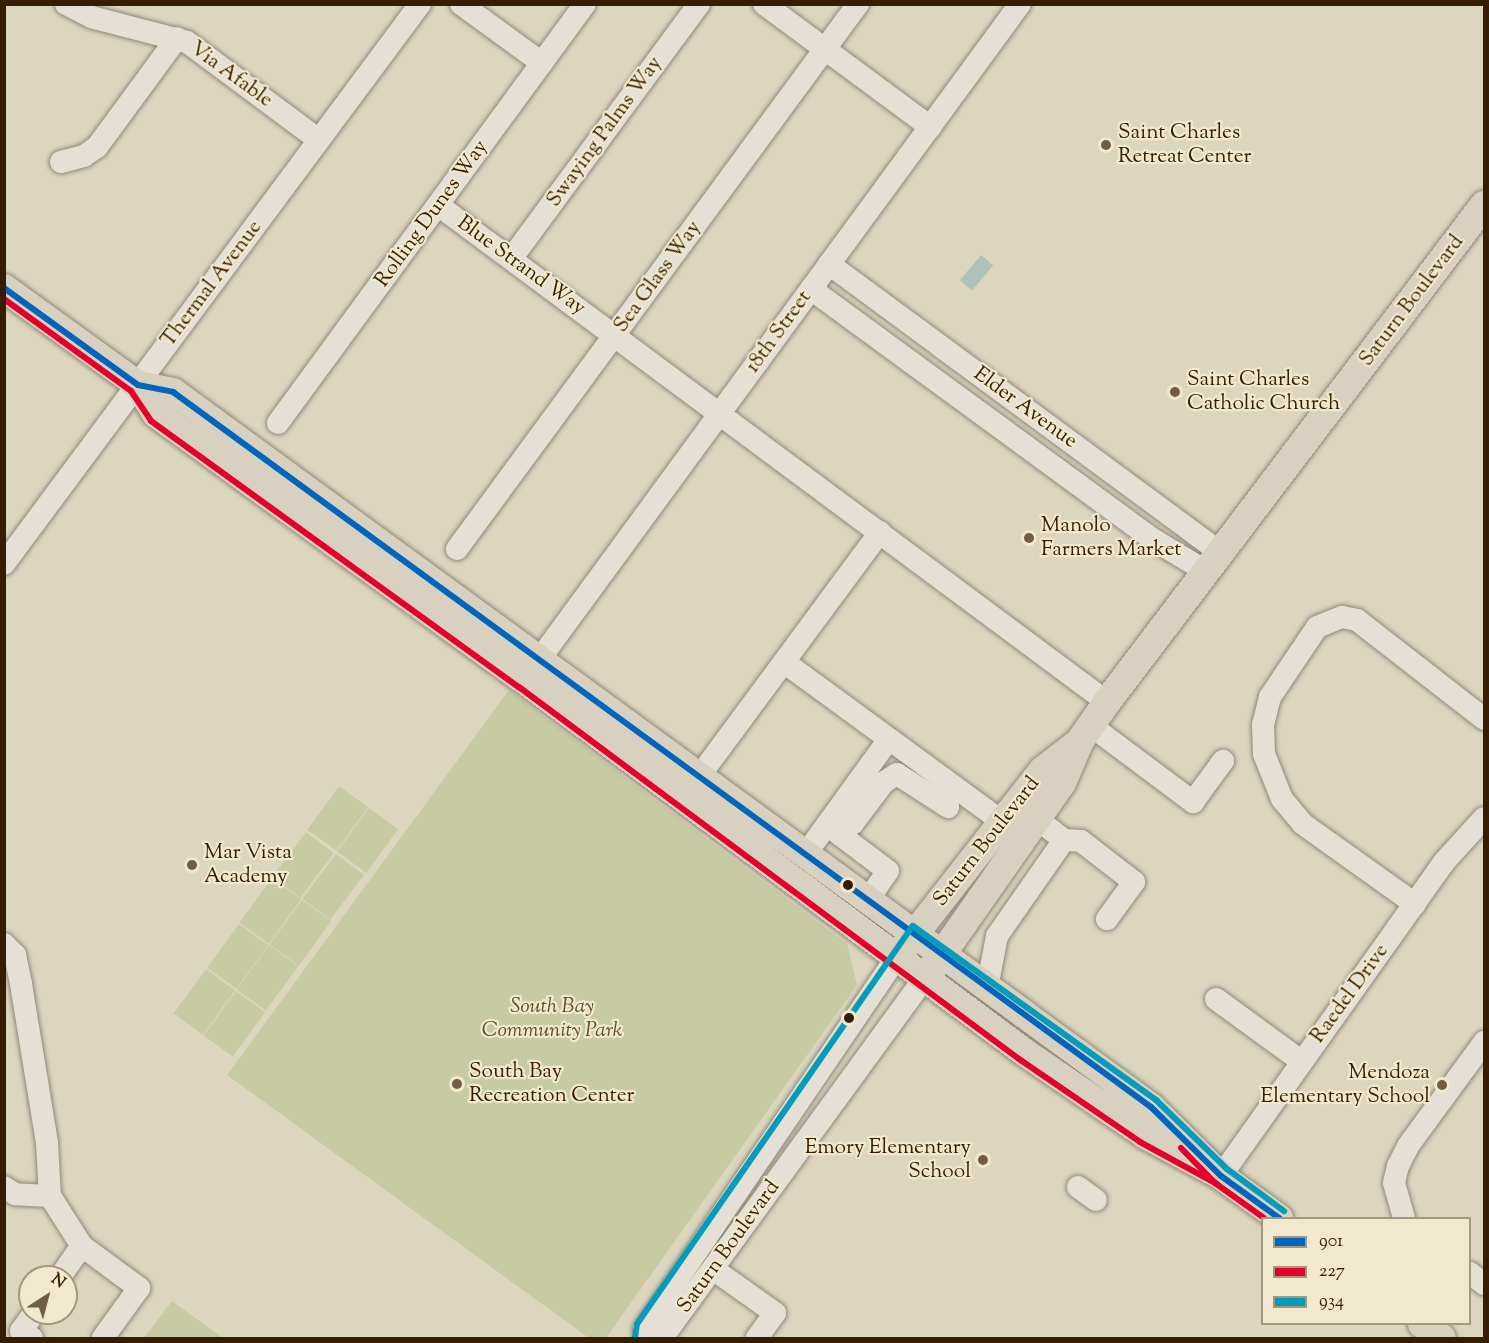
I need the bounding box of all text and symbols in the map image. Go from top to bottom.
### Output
street label: Via Afable [185,36,277,114]
street label: Swaying Palms Way [542,52,668,212]
place label: Saint Charles Retreat Center [1118,120,1251,170]
street label: Rolling Dunes Way [370,135,494,293]
marker: Saint Charles Retreat Center [1099,138,1113,152]
street label: Blue Strand Way [452,211,590,321]
street label: Thermal Avenue [156,216,268,352]
street label: Sea Glass Way [609,216,707,338]
street label: Saturn Boulevard [1354,230,1470,372]
street label: 18th Street [741,286,817,378]
street label: Elder Avenue [968,362,1082,454]
place label: Saint Charles Catholic Church [1187,367,1340,417]
marker: Saint Charles Catholic Church [1168,385,1182,399]
place label: Manolo Farmers Market [1041,513,1181,563]
marker: Manolo Farmers Market [1022,531,1036,545]
street label: Saturn Boulevard [928,772,1046,912]
place label: Mar Vista Academy [204,840,292,890]
marker: Mar Vista Academy [185,858,199,872]
unlabelled marker [842,879,854,891]
street label: Raedel Drive [1306,939,1394,1049]
park label: South Bay Community Park [482,994,622,1044]
unlabelled marker [843,1012,855,1024]
place label: South Bay Recreation Center [469,1059,634,1109]
place label: Mendoza Elementary School [1261,1060,1430,1110]
marker: South Bay Recreation Center [450,1077,464,1091]
marker: Mendoza Elementary School [1435,1078,1449,1092]
place label: Emory Elementary School [805,1135,971,1185]
marker: Emory Elementary School [976,1153,990,1167]
street label: Saturn Boulevard [672,1176,786,1318]
legend [1261,1217,1471,1325]
text: 901 [1319,1229,1343,1255]
text: 227 [1319,1259,1345,1285]
north arrow [18,1265,78,1325]
text: N [46,1269,70,1295]
text: 934 [1319,1289,1344,1315]

